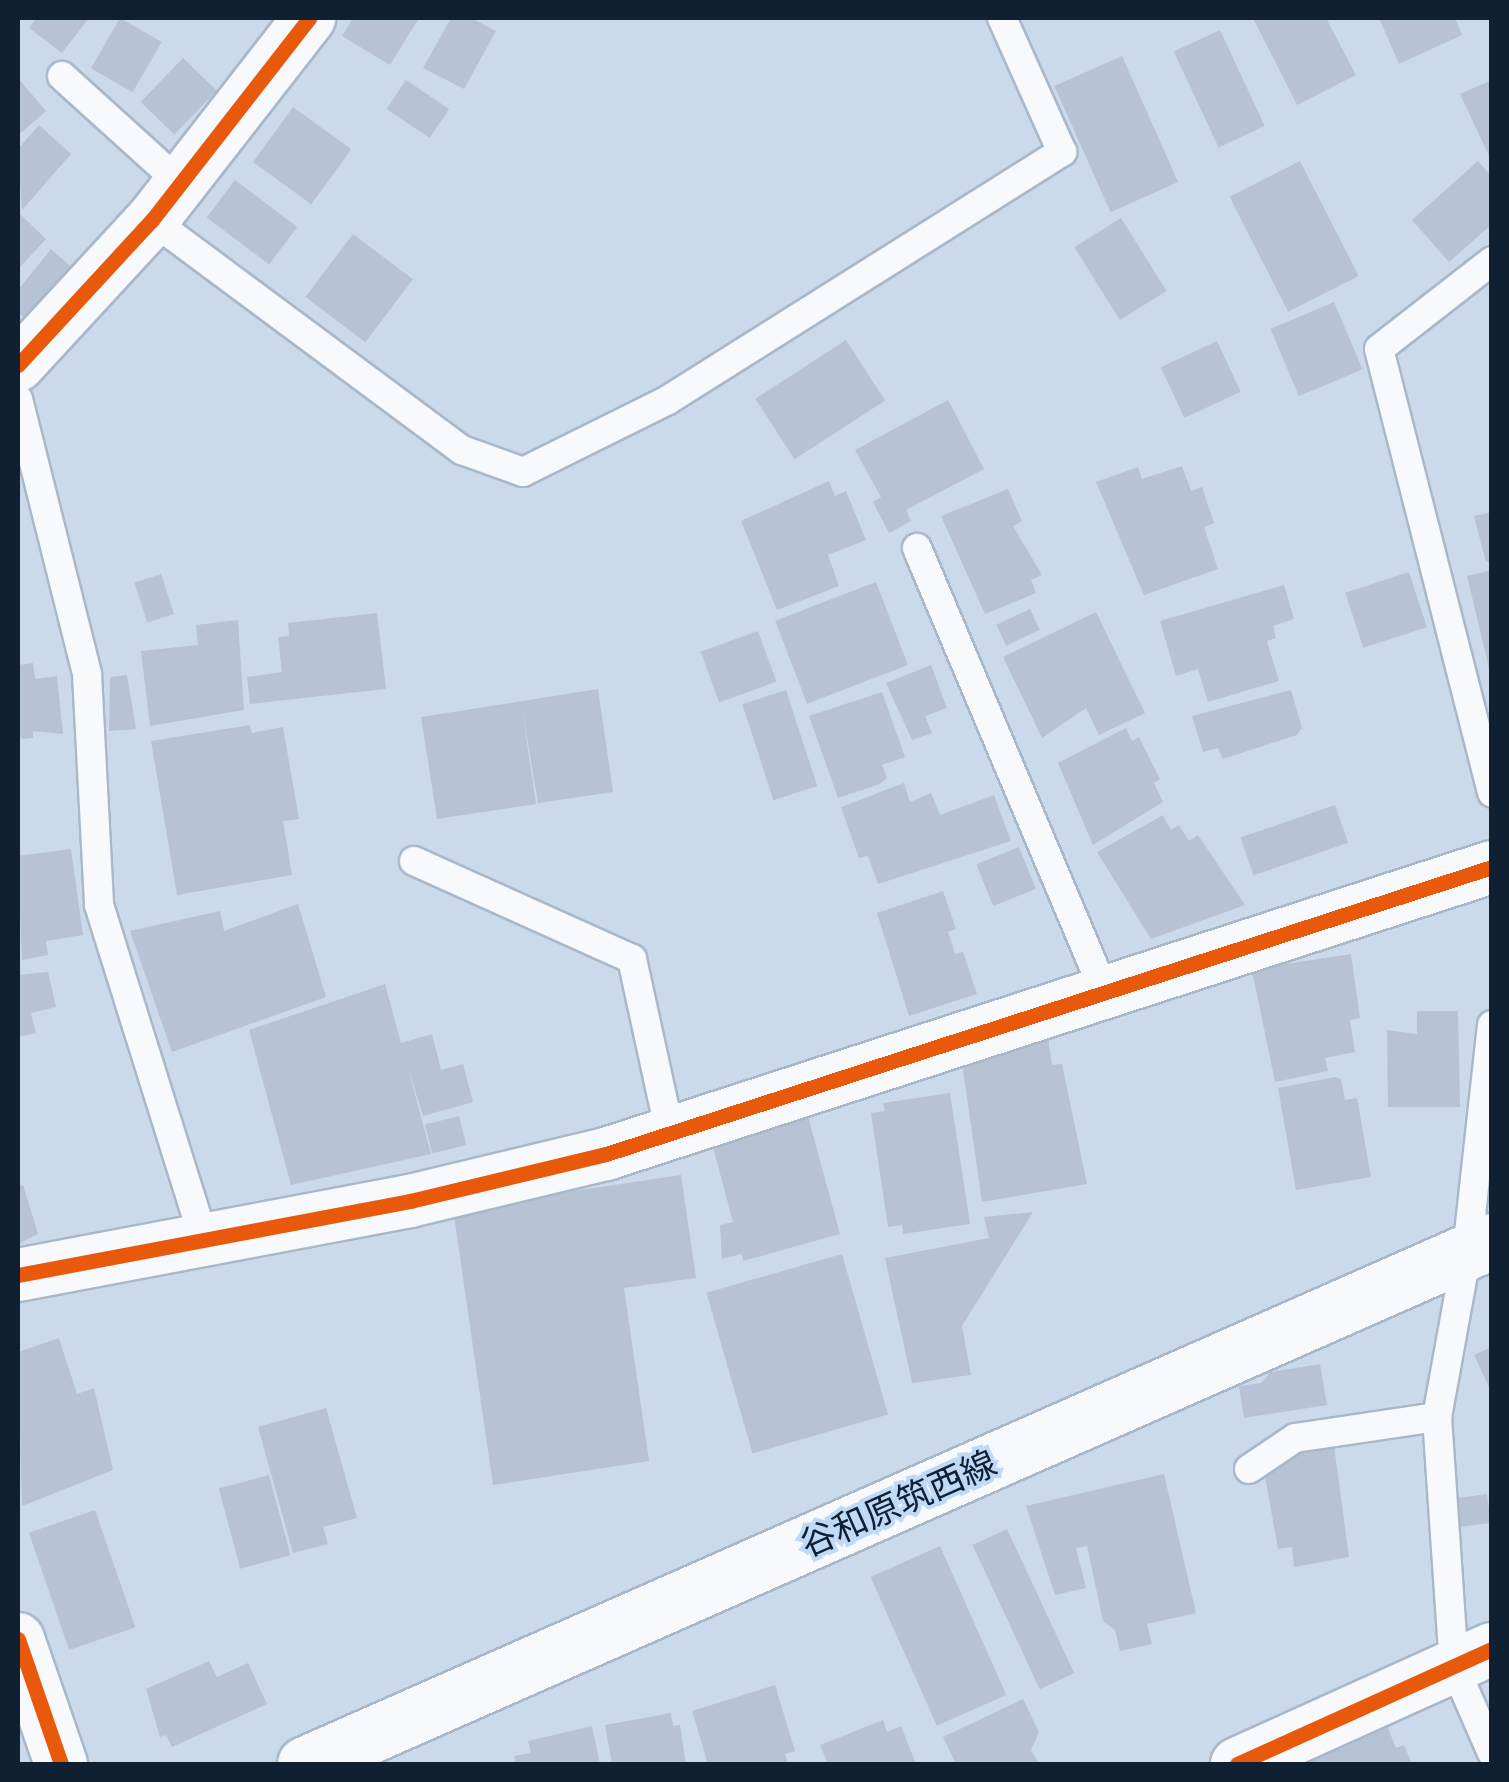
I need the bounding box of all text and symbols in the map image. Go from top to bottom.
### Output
street label: 谷和原筑西線 [794,1441,1002,1565]

